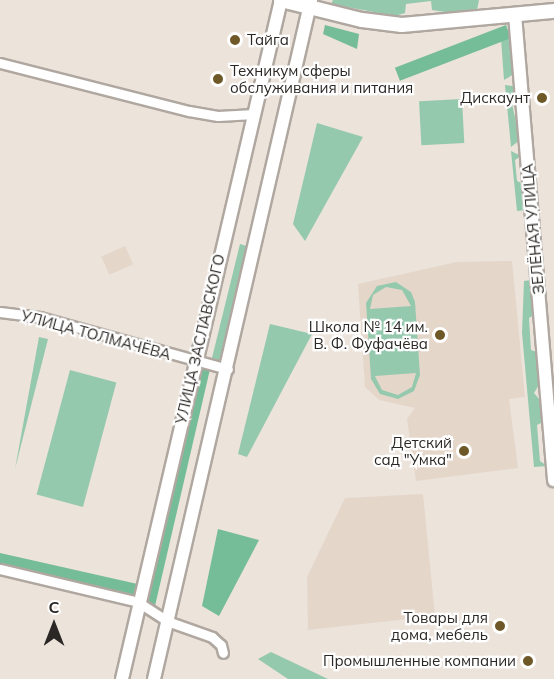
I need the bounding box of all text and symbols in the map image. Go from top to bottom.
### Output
place label: Тайга [247,31,289,49]
marker: Тайга [228,33,242,47]
place label: Техникум сферы обслуживания и питания [230,61,413,96]
marker: Техникум сферы обслуживания и питания [211,72,225,86]
place label: Дискаунт [460,89,530,107]
marker: Дискаунт [535,91,549,105]
street label: ЗЕЛЁНАЯ УЛИЦА [518,163,548,295]
street label: УЛИЦА ЗАСЛАВСКОГО [172,252,228,426]
street label: УЛИЦА ТОЛМАЧЁВА [19,306,173,364]
place label: Школа № 14 им. В. Ф. Фуфачёва [309,317,428,352]
marker: Школа № 14 им. В. Ф. Фуфачёва [433,328,447,342]
place label: Детский сад "Умка" [374,433,452,468]
marker: Детский сад "Умка" [457,444,471,458]
north arrow [24,595,84,655]
text: С [49,597,59,617]
place label: Товары для дома, мебель [391,608,488,643]
marker: Товары для дома, мебель [493,619,507,633]
place label: Промышленные компании [323,652,516,670]
marker: Промышленные компании [521,654,535,668]

